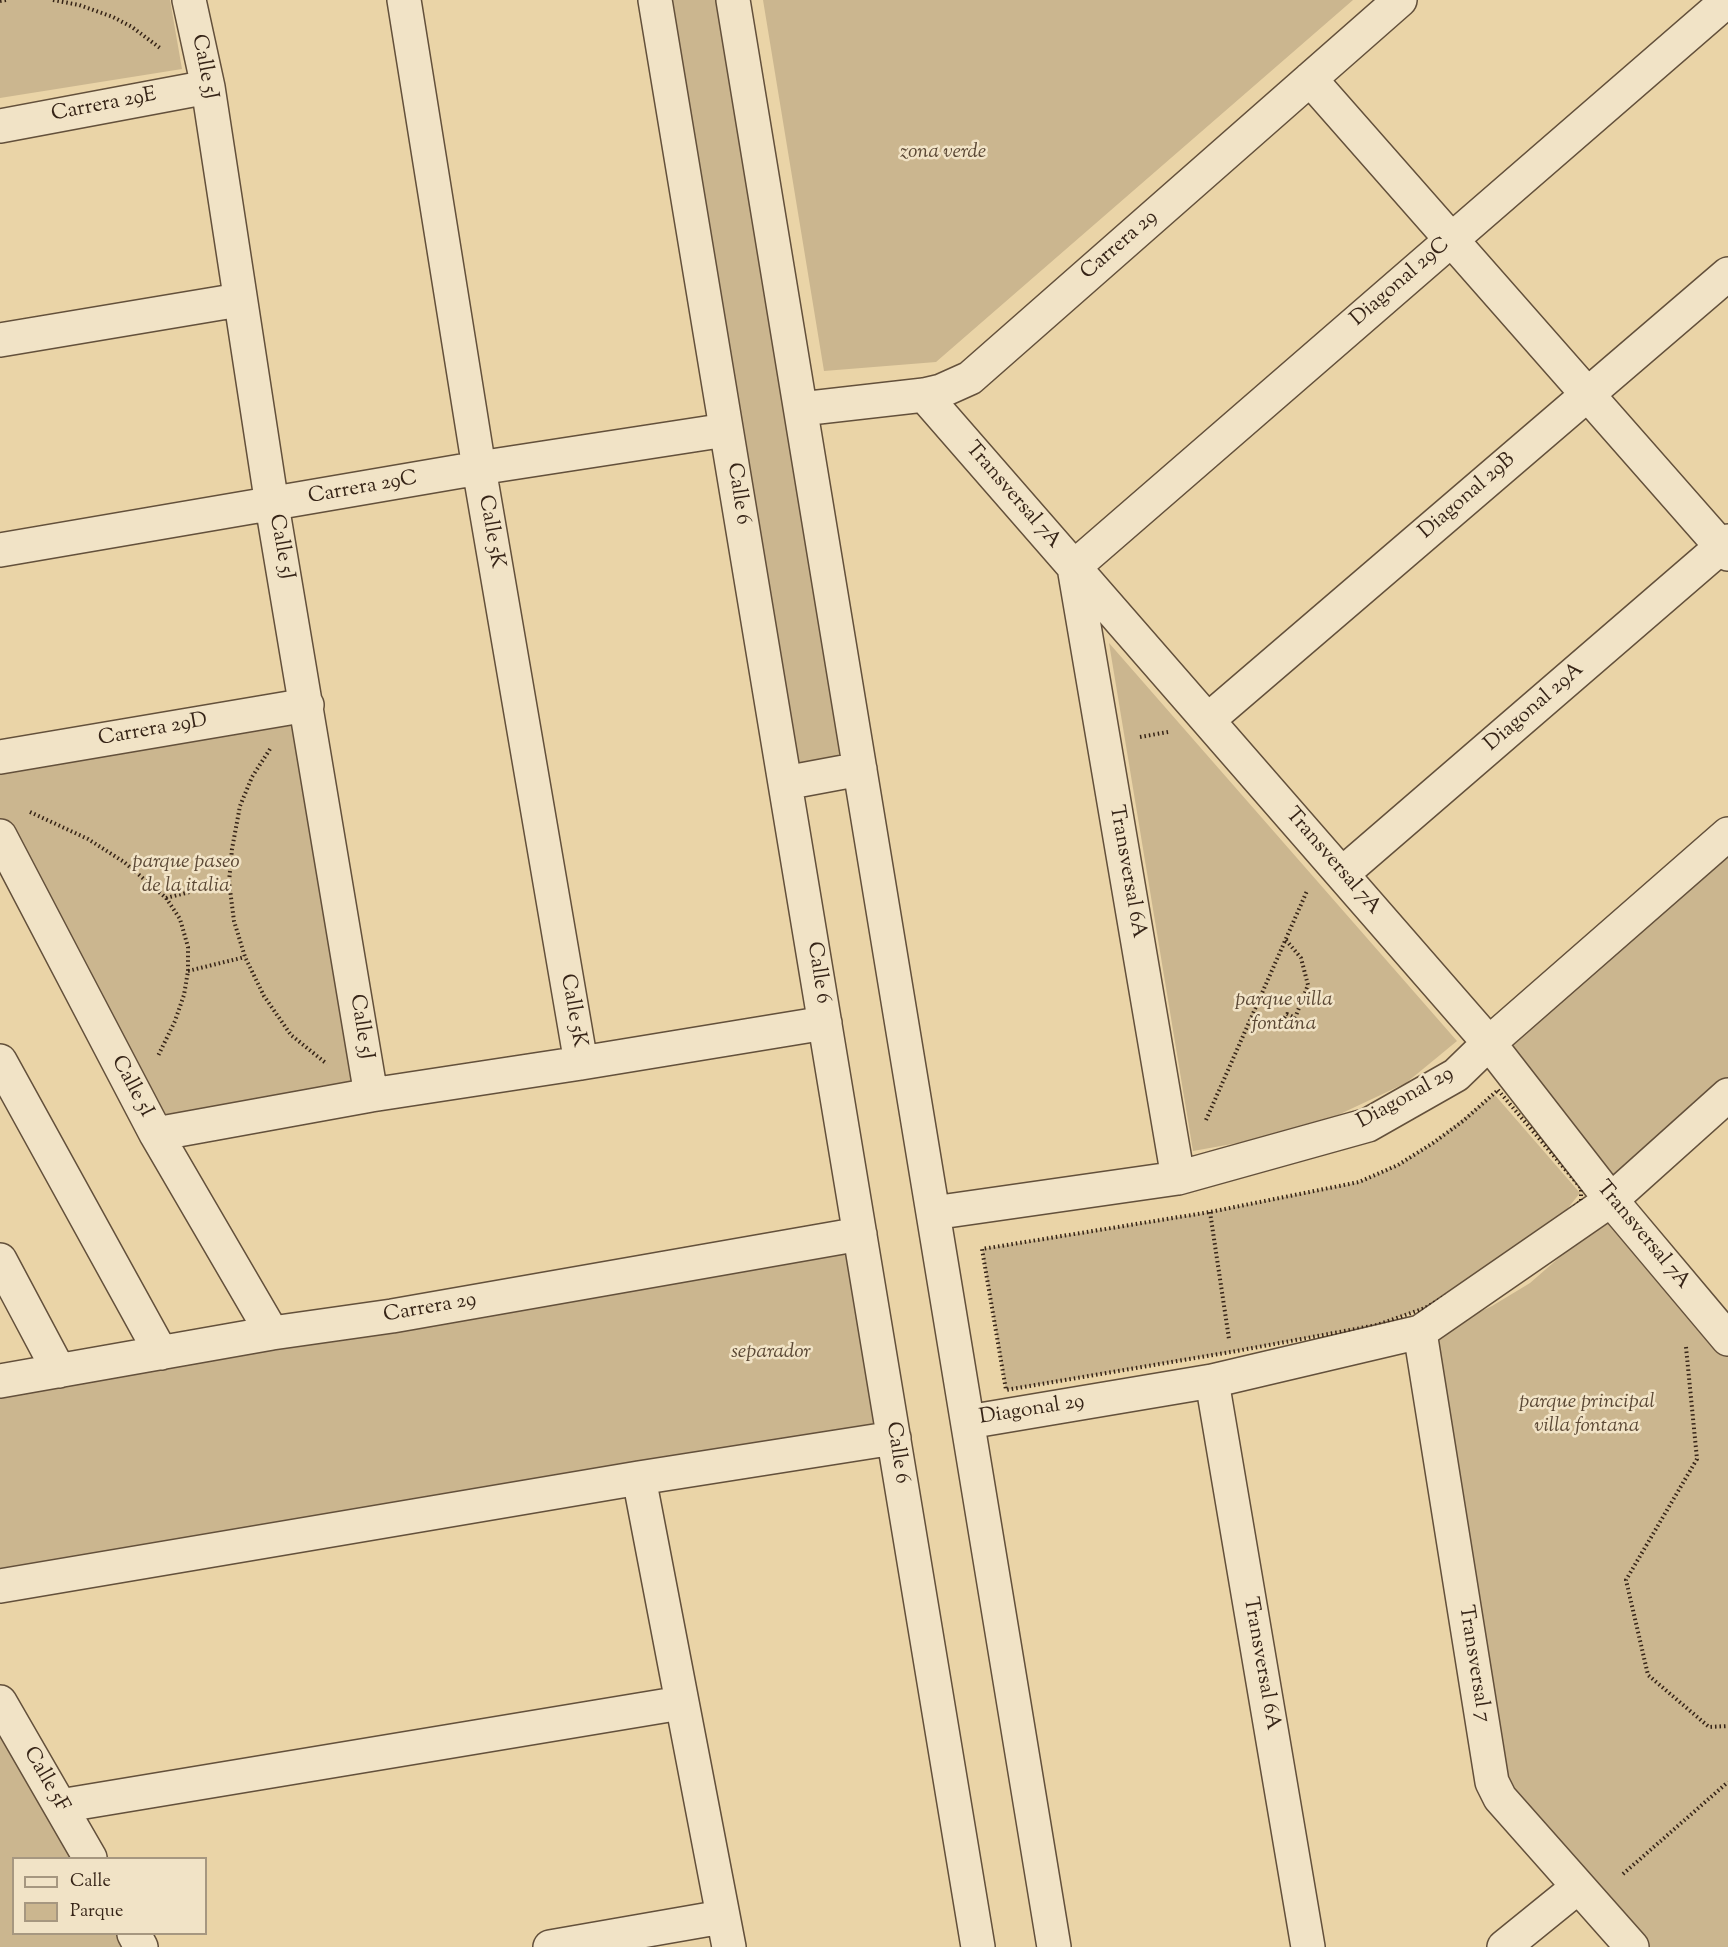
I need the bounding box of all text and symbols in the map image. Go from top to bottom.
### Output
street label: Calle 5J [184,32,222,102]
street label: Carrera 29E [49,83,159,129]
park label: zona verde [900,140,986,166]
street label: Carrera 29 [1076,206,1164,286]
street label: Diagonal 29C [1346,233,1456,333]
street label: Transversal 7A [959,437,1065,555]
street label: Diagonal 29B [1415,448,1521,546]
street label: Calle 6 [720,461,754,527]
street label: Carrera 29C [306,467,420,511]
street label: Calle 5K [471,493,509,571]
street label: Calle 5J [262,513,298,581]
street label: Diagonal 29A [1480,658,1590,758]
street label: Carrera 29D [97,709,209,753]
street label: Transversal 7A [1279,803,1385,921]
street label: Transversal 6A [1102,804,1150,940]
park label: parque paseo de la italia [132,850,240,900]
street label: Calle 6 [800,940,834,1006]
street label: Calle 5K [553,972,591,1050]
park label: parque villa fontana [1235,988,1333,1038]
street label: Calle 5J [342,993,378,1061]
street label: Calle 5I [104,1052,158,1122]
street label: Diagonal 29 [1354,1062,1458,1136]
street label: Transversal 7A [1589,1177,1695,1295]
street label: Carrera 29 [382,1288,478,1330]
park label: separador [731,1340,811,1366]
street label: Diagonal 29 [978,1390,1086,1432]
park label: parque principal villa fontana [1519,1390,1655,1440]
street label: Calle 6 [879,1420,913,1486]
street label: Transversal 6A [1236,1596,1284,1732]
street label: Transversal 7 [1451,1604,1495,1724]
street label: Calle 5F [16,1743,74,1817]
legend [12,1857,207,1935]
text: Calle [70,1869,111,1895]
text: Parque [70,1899,123,1925]

